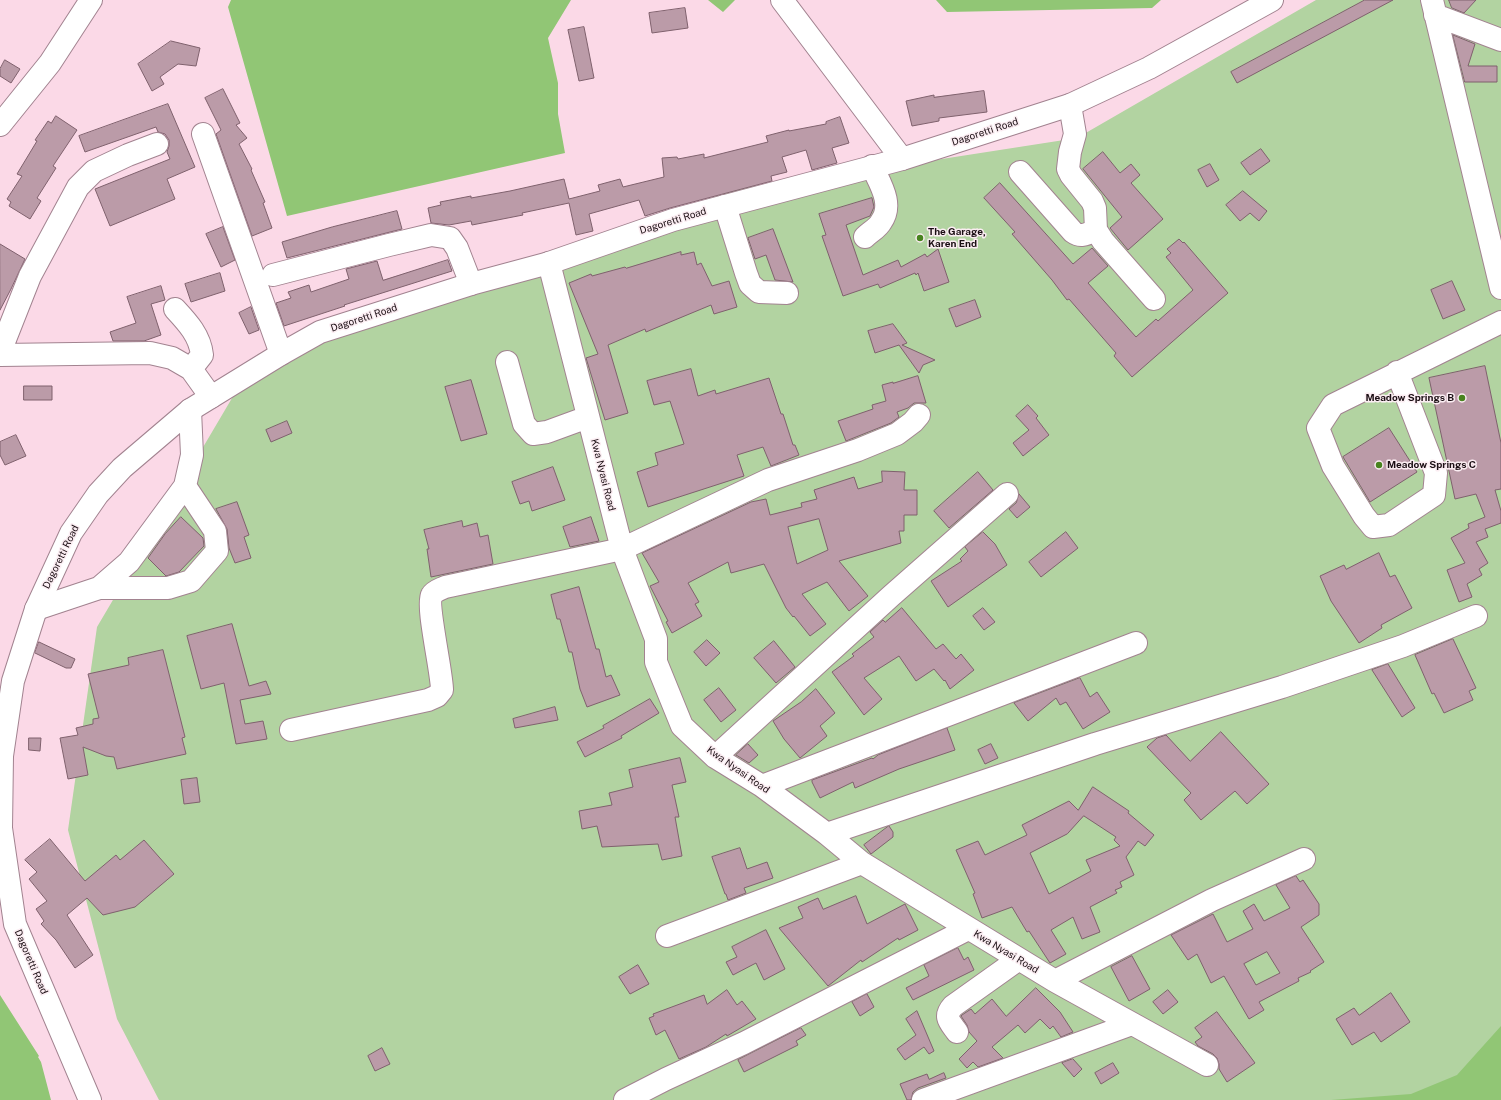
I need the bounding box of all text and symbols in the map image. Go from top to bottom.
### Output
street label: Dagoretti Road [950,116,1020,148]
street label: Dagoretti Road [638,205,708,237]
place label: The Garage, Karen End [928,226,986,250]
marker: The Garage, Karen End [915,233,925,243]
street label: Dagoretti Road [329,302,399,334]
place label: Meadow Springs B [1365,392,1454,404]
marker: Meadow Springs B [1457,393,1467,403]
street label: Kwa Nyasi Road [588,438,618,512]
place label: Meadow Springs C [1387,459,1476,471]
marker: Meadow Springs C [1374,460,1384,470]
street label: Dagoretti Road [40,523,82,591]
street label: Kwa Nyasi Road [704,744,772,796]
street label: Dagoretti Road [12,928,50,996]
street label: Kwa Nyasi Road [971,928,1041,976]

